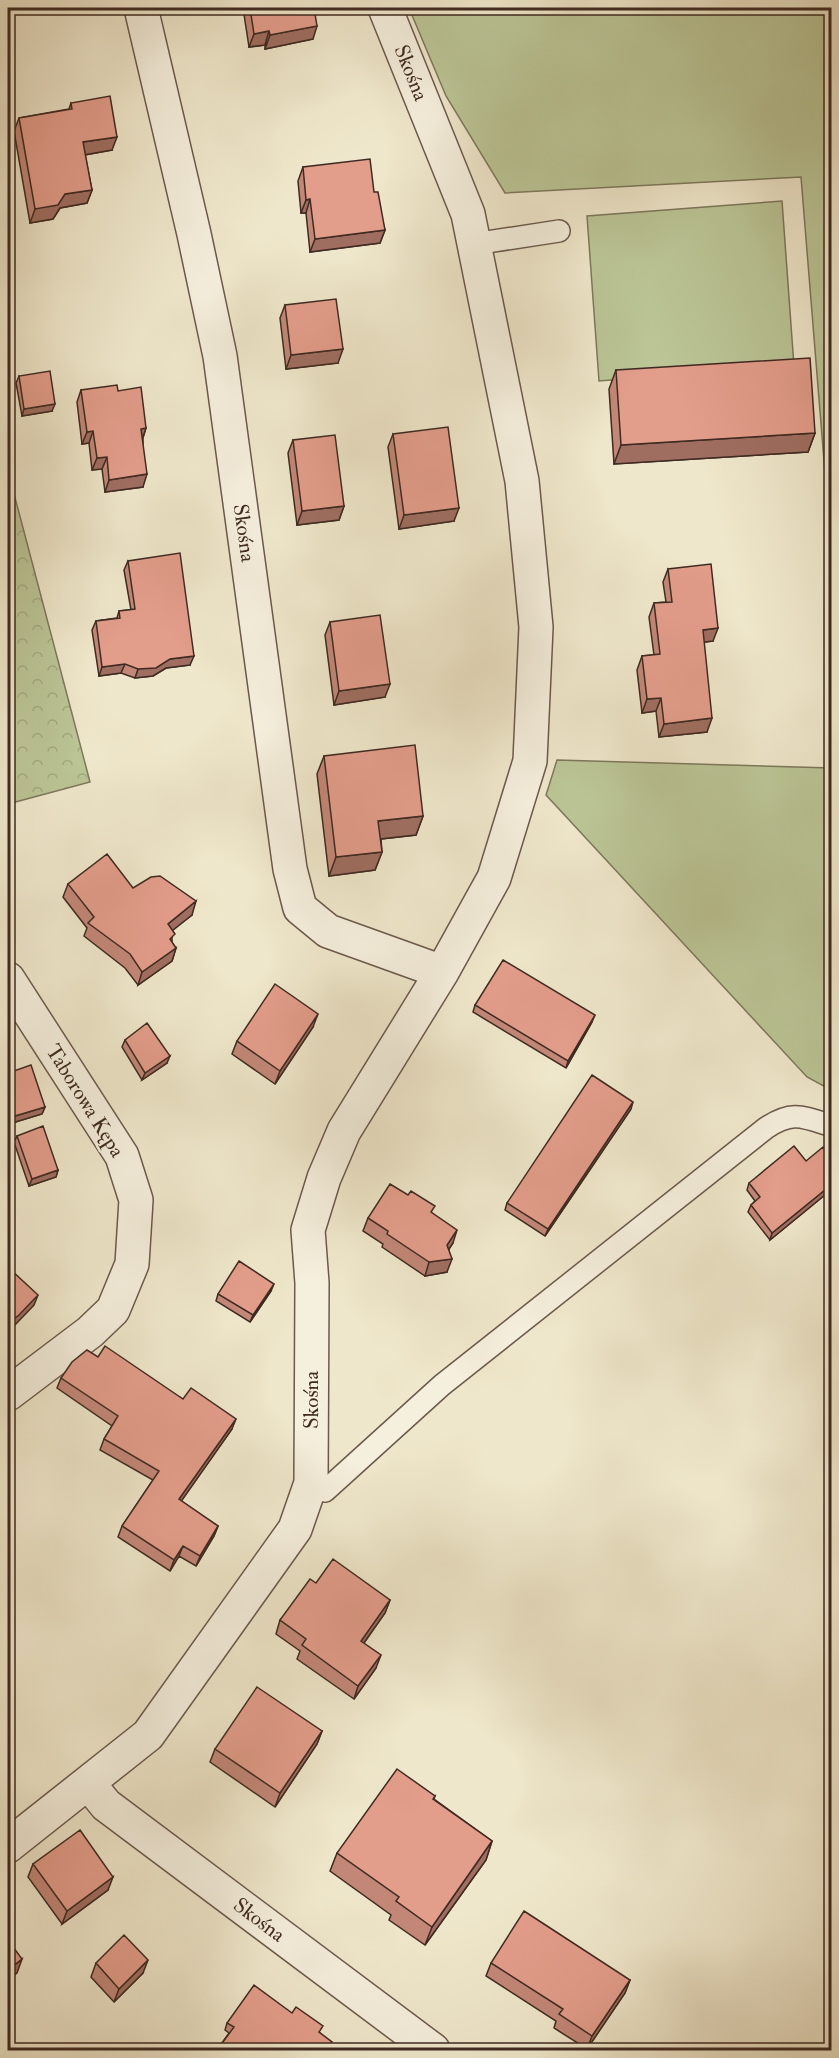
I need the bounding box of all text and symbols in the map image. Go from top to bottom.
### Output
street label: Skośna [388,41,435,105]
street label: Skośna [227,502,261,564]
street label: Taborowa Kępa [40,1039,131,1163]
street label: Skośna [298,1371,325,1429]
street label: Skośna [228,1892,291,1948]

